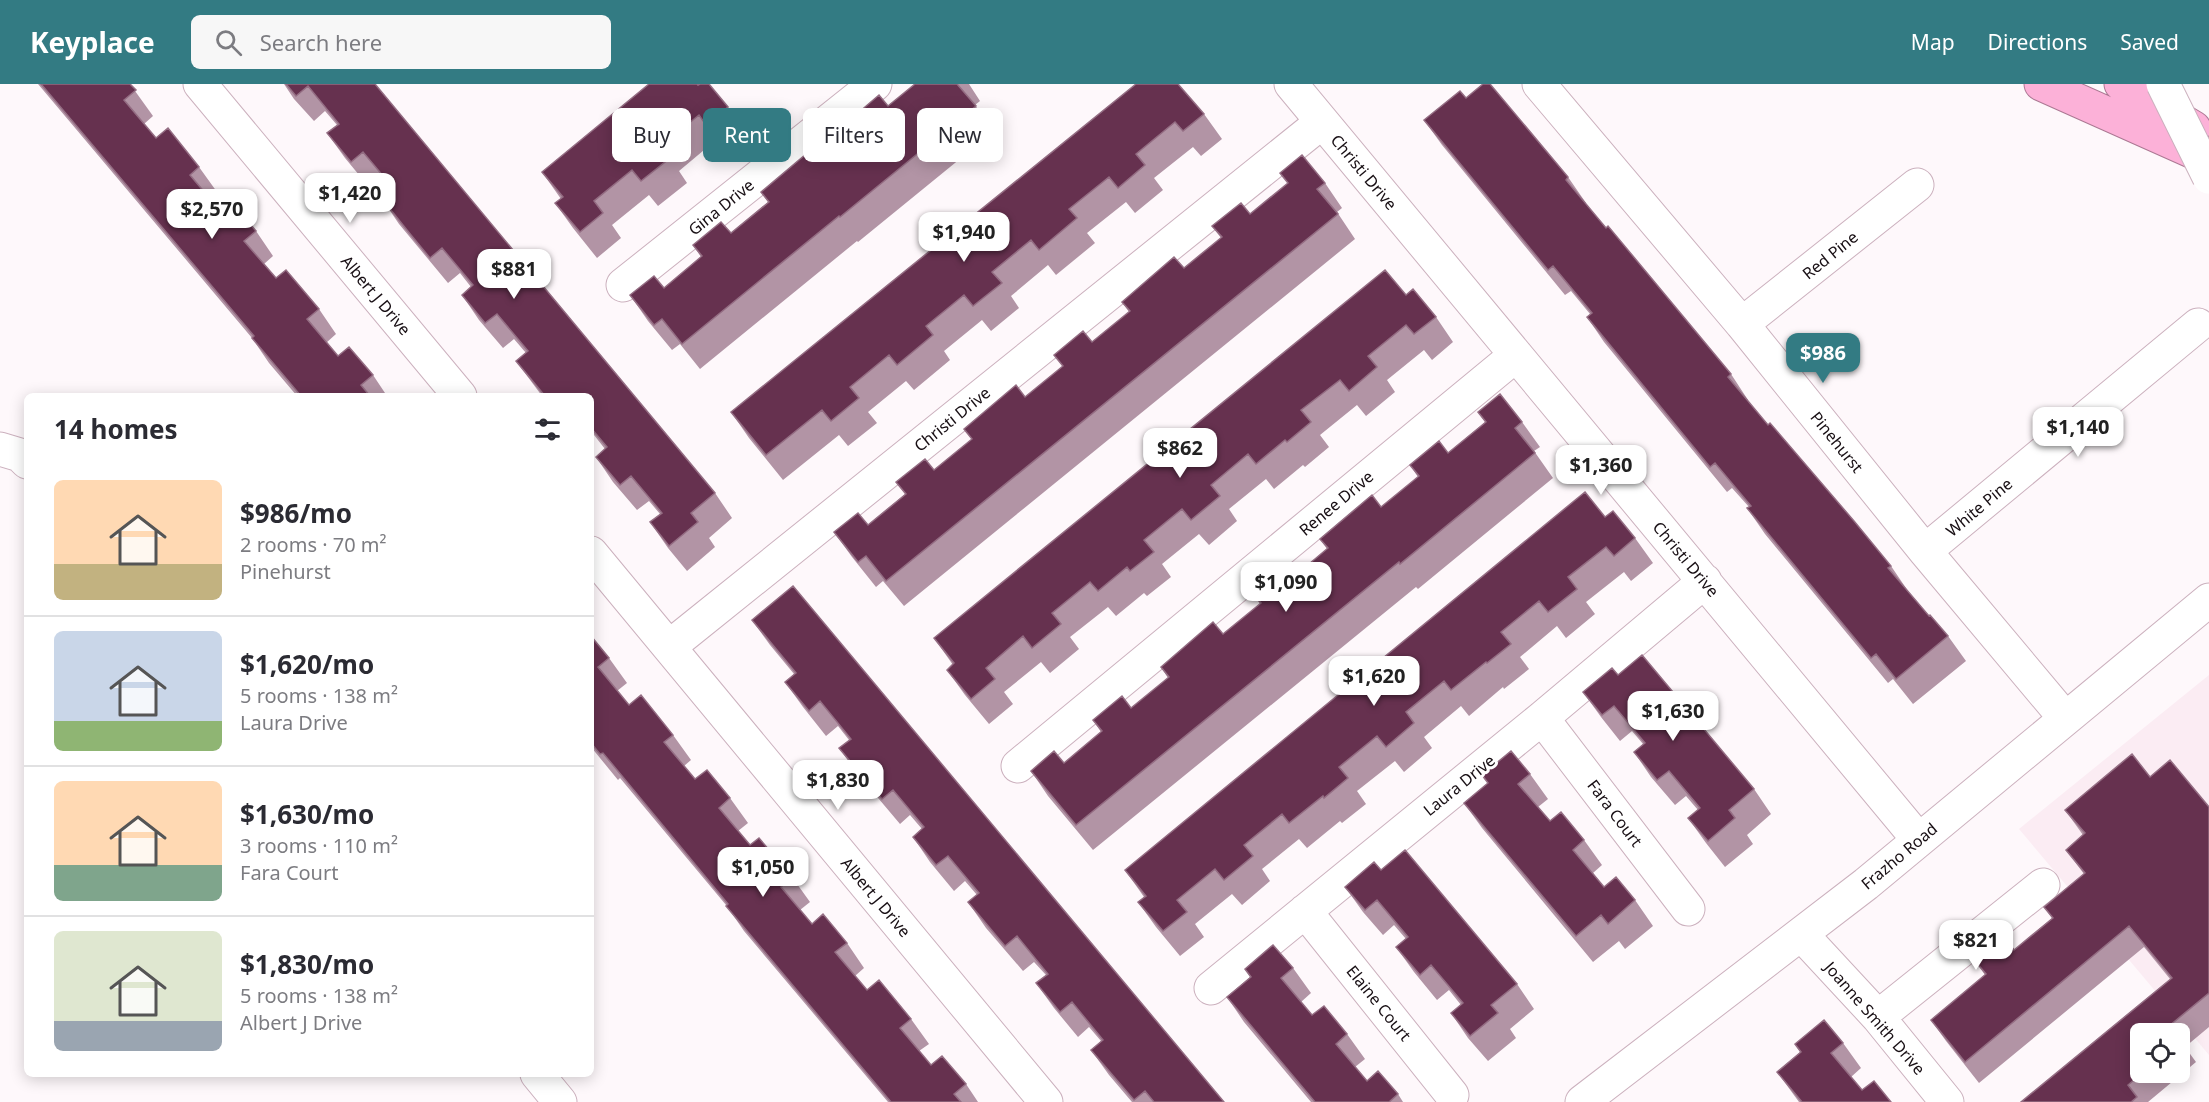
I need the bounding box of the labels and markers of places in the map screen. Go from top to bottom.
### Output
pin: $1,420 [301,173,399,224]
pin: $2,570 [163,189,261,240]
pin: $1,940 [915,212,1013,263]
pin: $881 [478,249,550,300]
pin: $986 [1787,333,1859,384]
pin: $1,140 [2029,407,2127,458]
pin: $862 [1144,428,1216,479]
pin: $1,360 [1552,445,1650,496]
pin: $1,090 [1237,562,1335,613]
pin: $1,620 [1325,656,1423,707]
pin: $1,630 [1624,691,1722,742]
pin: $1,830 [789,760,887,811]
pin: $1,050 [714,847,812,898]
pin: $821 [1940,920,2012,971]

